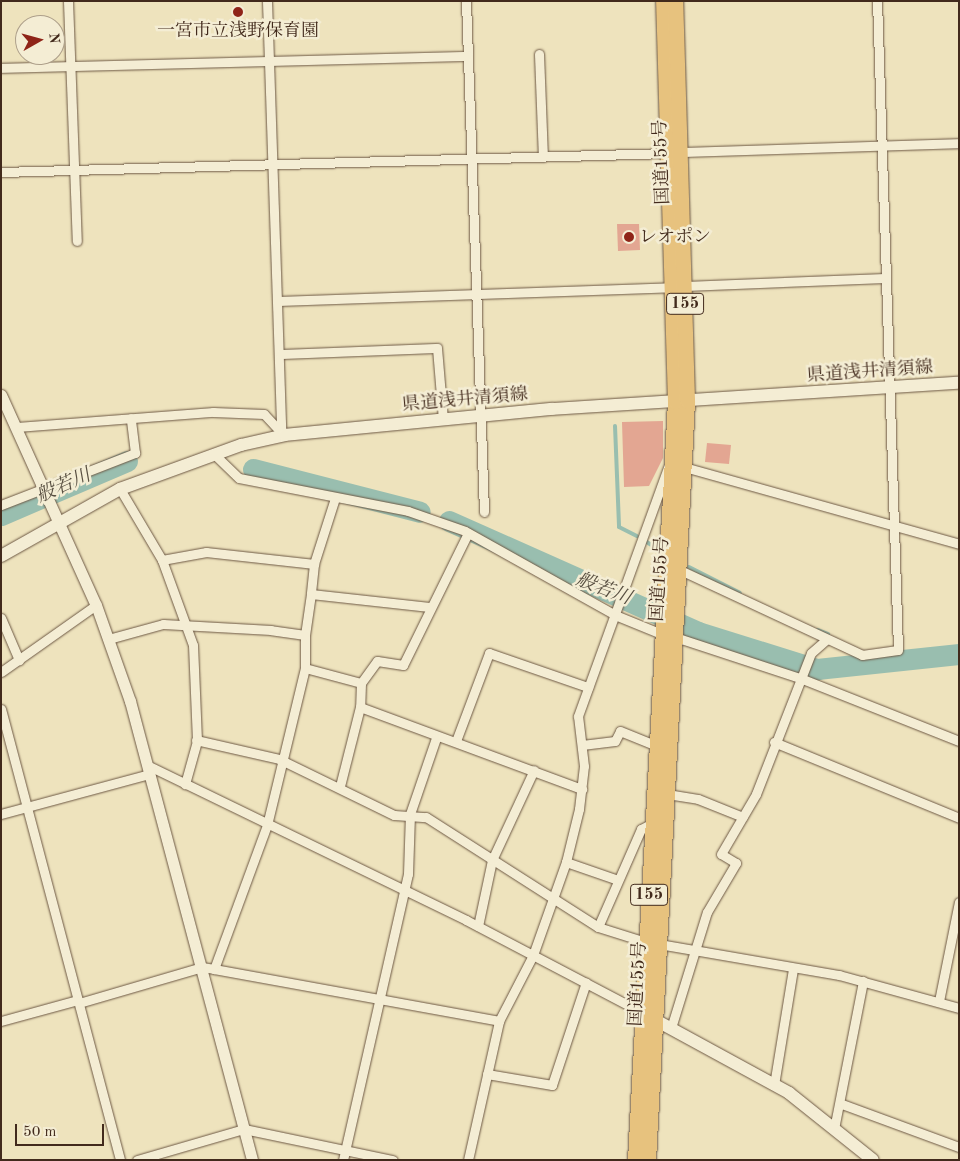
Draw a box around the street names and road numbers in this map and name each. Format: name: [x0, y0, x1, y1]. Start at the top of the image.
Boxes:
street label: 国道155号: [650, 119, 674, 205]
road number: 155: [665, 290, 705, 318]
street label: 県道浅井清須線: [806, 357, 934, 387]
street label: 県道浅井清須線: [401, 384, 529, 416]
street label: 国道155号: [646, 536, 674, 622]
road number: 155: [629, 882, 669, 908]
street label: 国道155号: [625, 941, 651, 1027]

